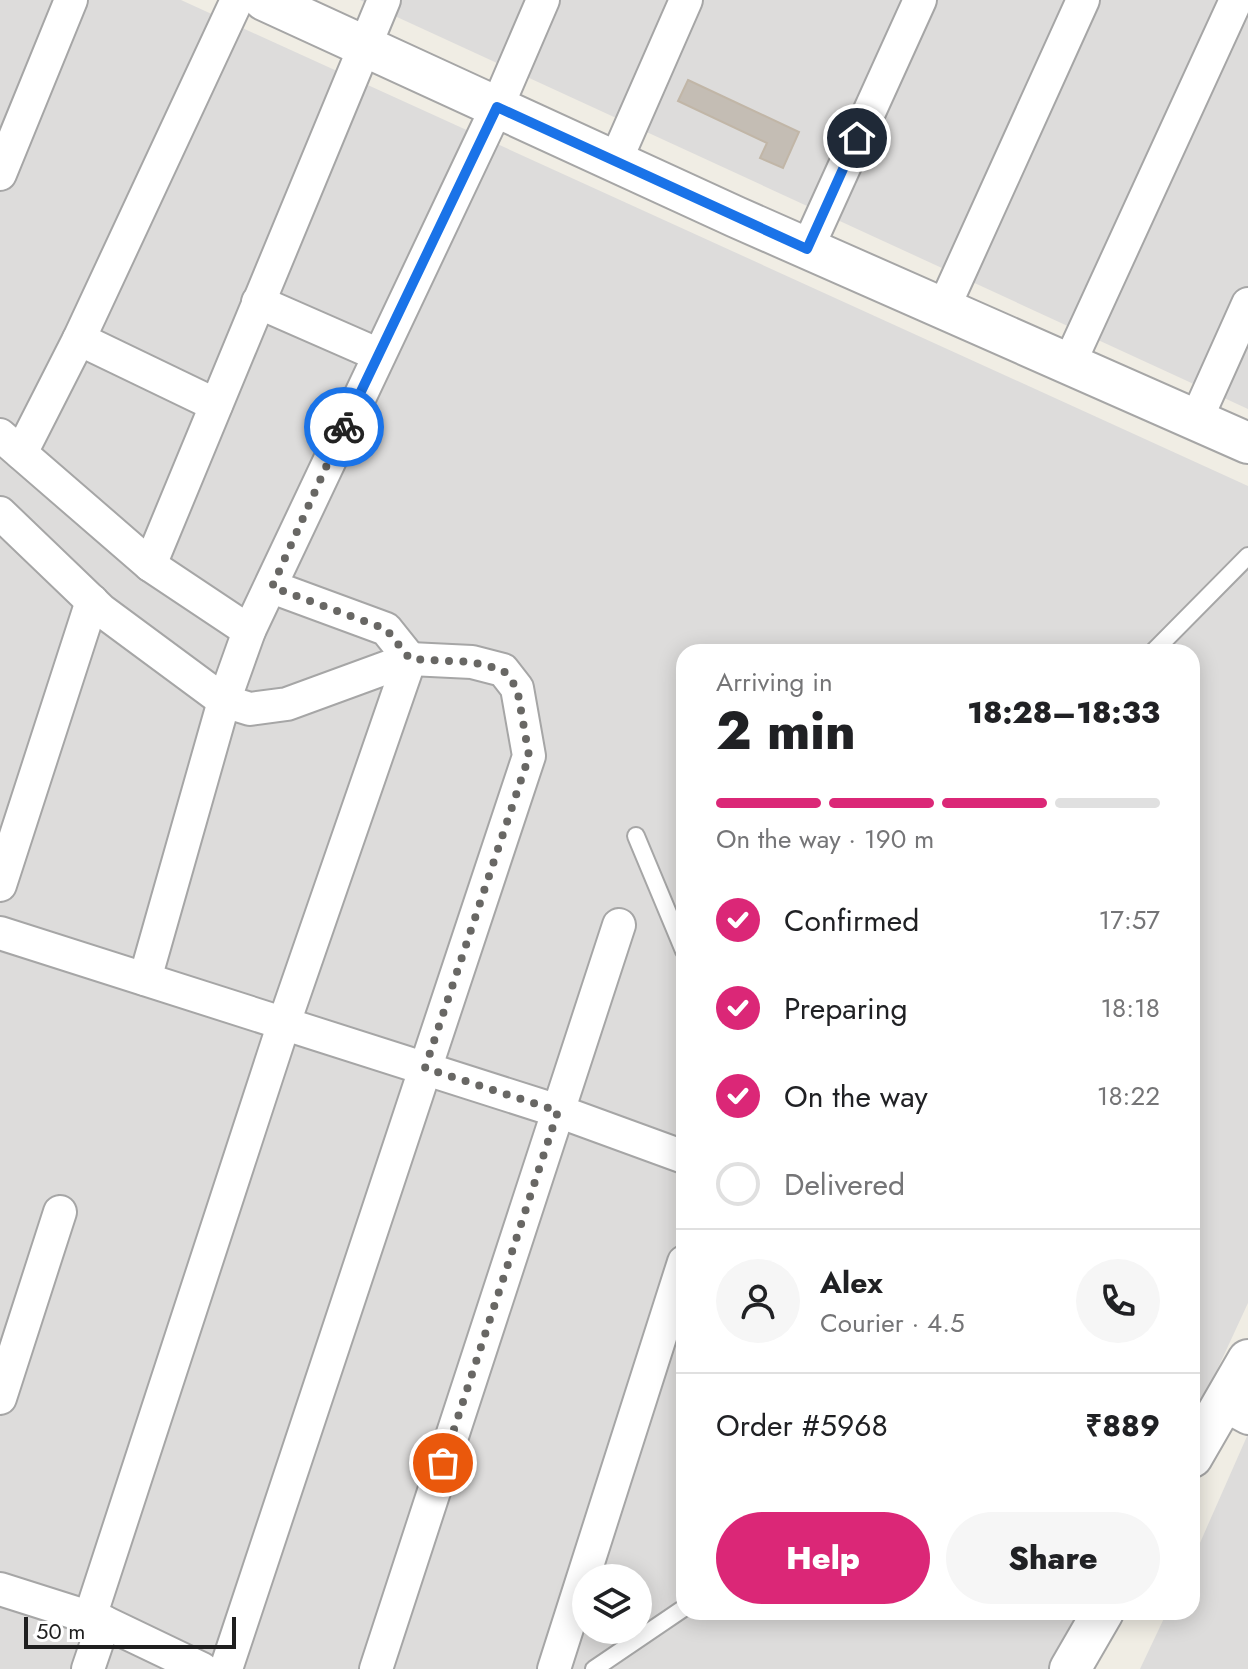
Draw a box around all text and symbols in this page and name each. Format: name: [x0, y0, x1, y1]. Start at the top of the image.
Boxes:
pin: [823, 104, 891, 172]
icon: home: [835, 116, 879, 160]
courier: [304, 387, 384, 467]
icon: bike: [322, 405, 366, 449]
text: Arriving in: [716, 663, 833, 701]
text: 18:28–18:33: [967, 691, 1160, 734]
text: 2 min: [716, 693, 856, 769]
text: On the way · 190 m: [716, 820, 934, 858]
icon: check: [716, 898, 760, 942]
text: Confirmed: [784, 899, 919, 942]
text: 17:57: [1099, 901, 1160, 939]
icon: check: [716, 986, 760, 1030]
text: Preparing: [784, 987, 908, 1030]
text: 18:18: [1100, 989, 1160, 1027]
icon: check: [716, 1074, 760, 1118]
text: On the way: [784, 1075, 928, 1118]
text: 18:22: [1097, 1077, 1160, 1115]
text: Delivered: [784, 1163, 905, 1206]
button: person: [716, 1259, 800, 1343]
button: phone: [1076, 1259, 1160, 1343]
text: Alex: [820, 1261, 883, 1304]
text: Courier · 4.5: [820, 1304, 965, 1342]
text: Order #5968: [716, 1404, 888, 1447]
text: ₹889: [1085, 1404, 1160, 1447]
pin: [409, 1429, 477, 1497]
icon: bag: [421, 1441, 465, 1485]
button: Help: [716, 1512, 930, 1604]
button: Share: [946, 1512, 1160, 1604]
map controls: [572, 1564, 652, 1644]
button: layers: [572, 1564, 652, 1644]
scale bar: [24, 1613, 236, 1649]
text: 50 m: [36, 1615, 85, 1647]

